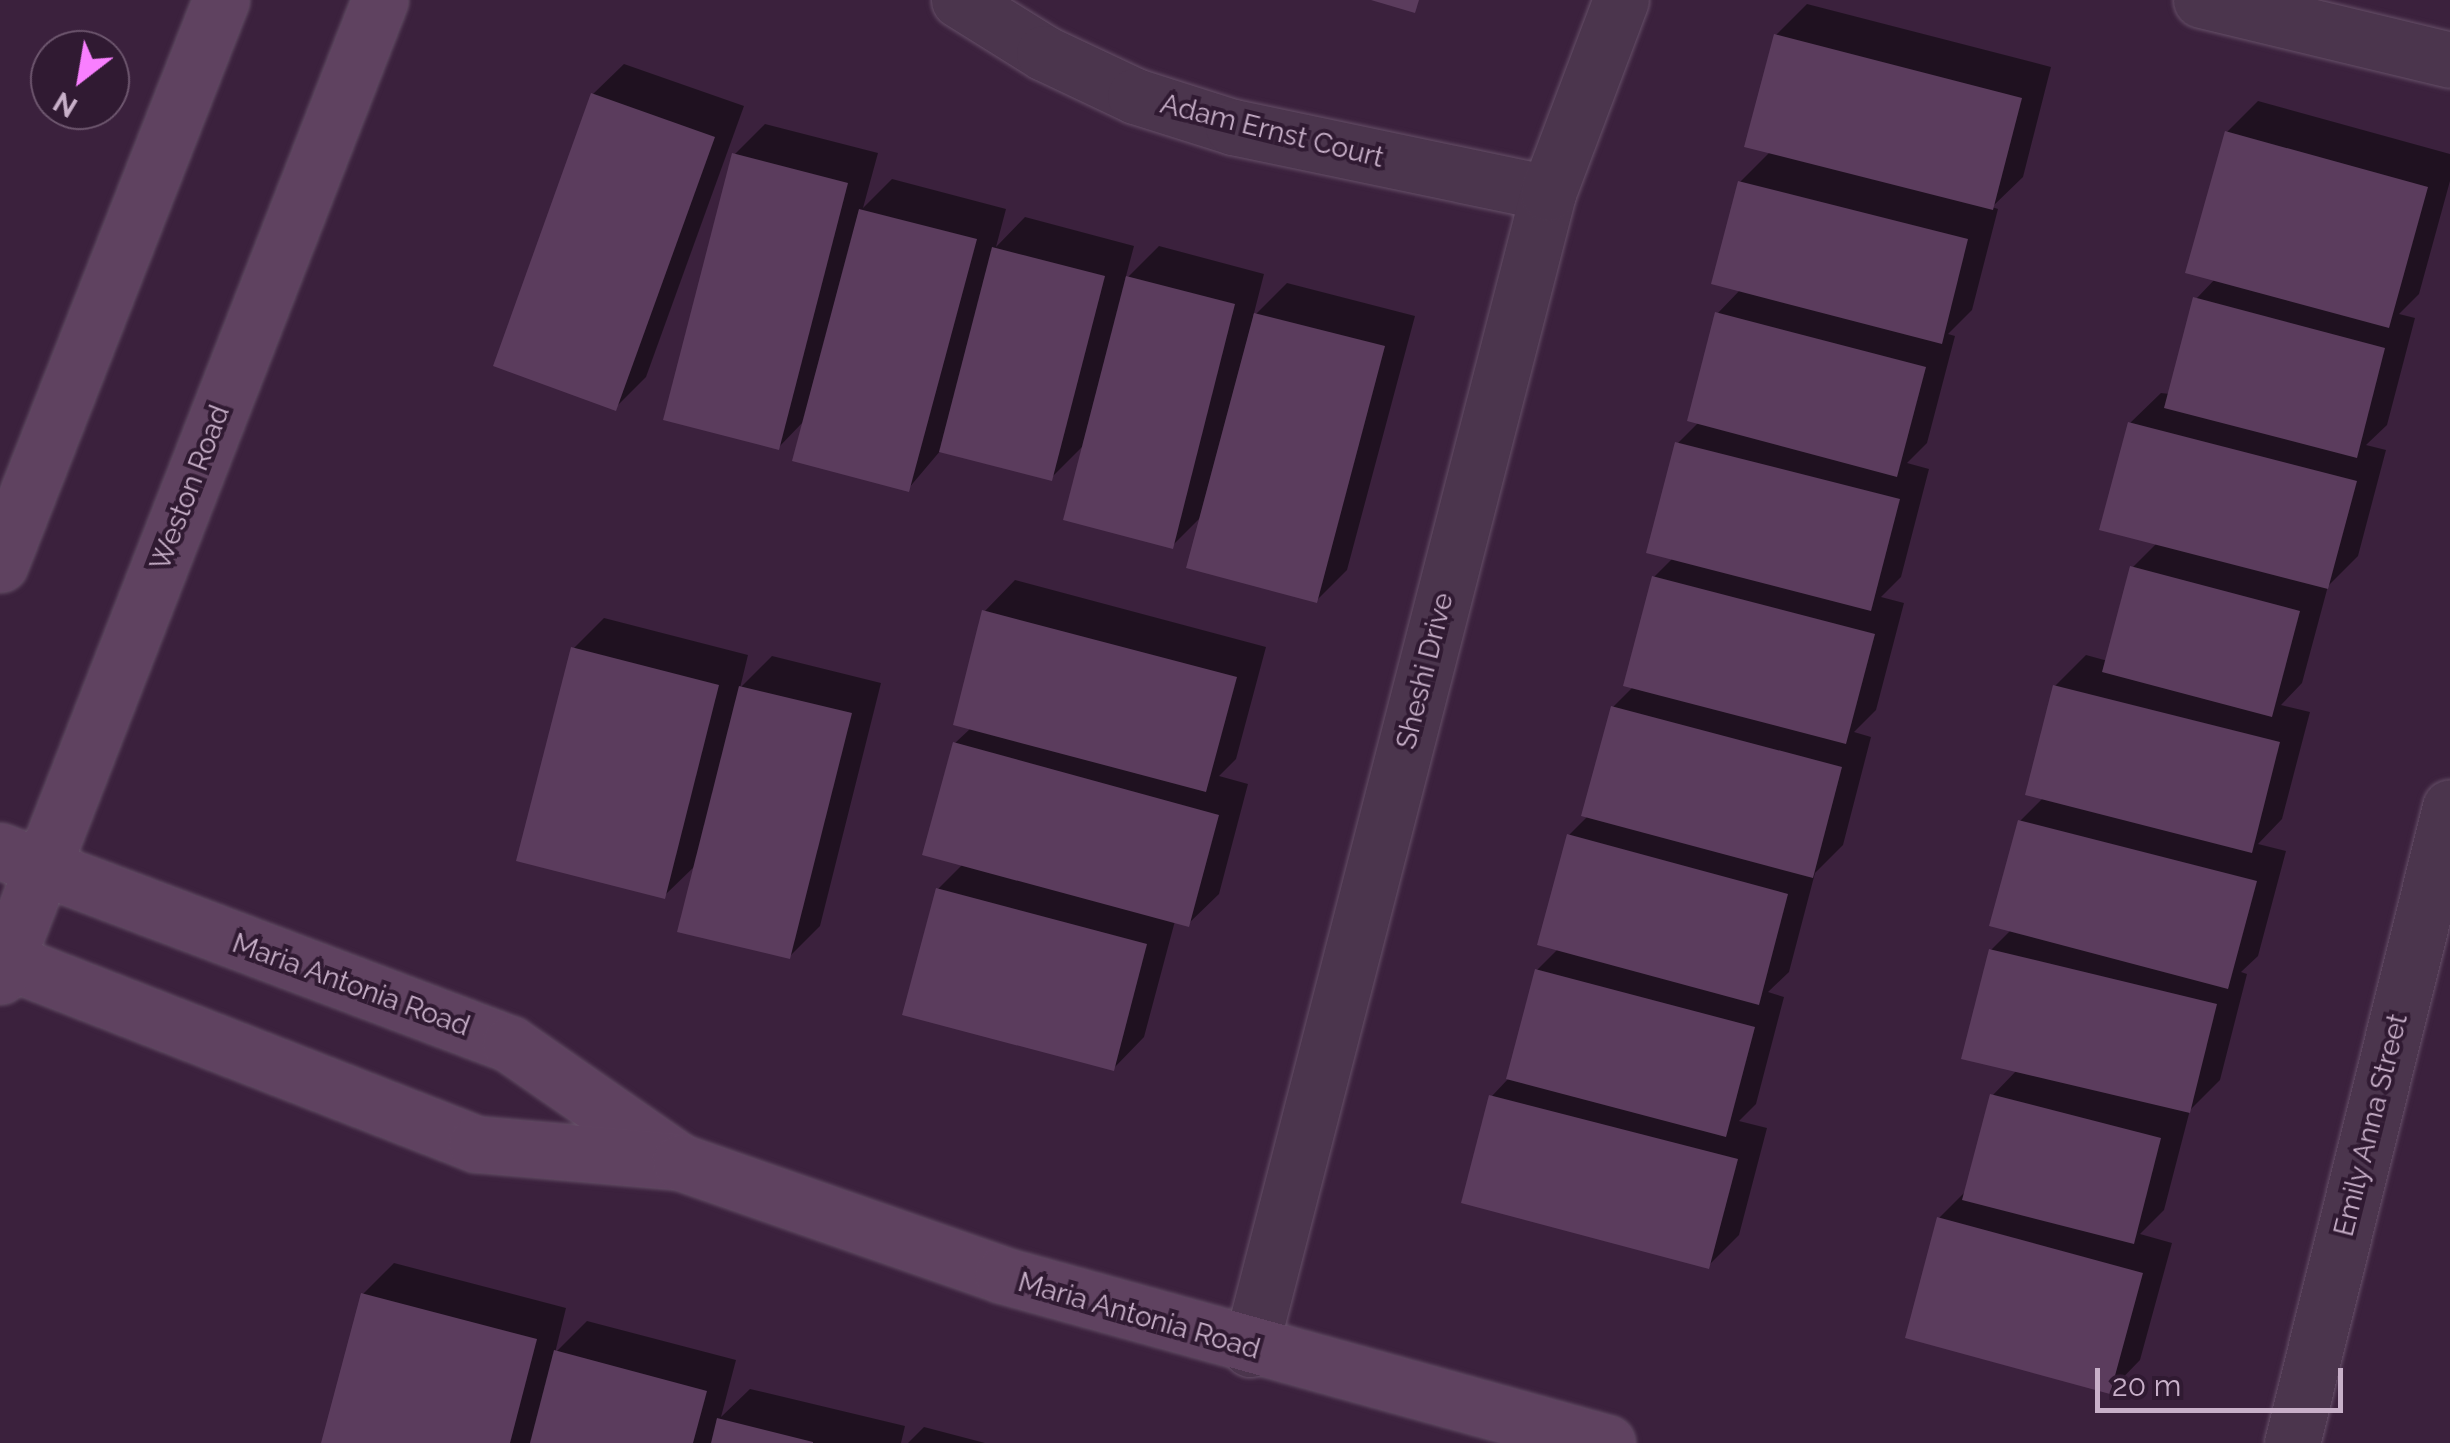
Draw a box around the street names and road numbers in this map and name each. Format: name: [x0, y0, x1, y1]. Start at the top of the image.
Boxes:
street label: Adam Ernst Court: [1157, 87, 1387, 175]
street label: Weston Road: [143, 401, 237, 575]
street label: Sheshi Drive: [1389, 589, 1461, 753]
street label: Maria Antonia Road: [227, 926, 475, 1044]
street label: Emily Anna Street: [2327, 1009, 2415, 1241]
street label: Maria Antonia Road: [1014, 1265, 1264, 1367]

